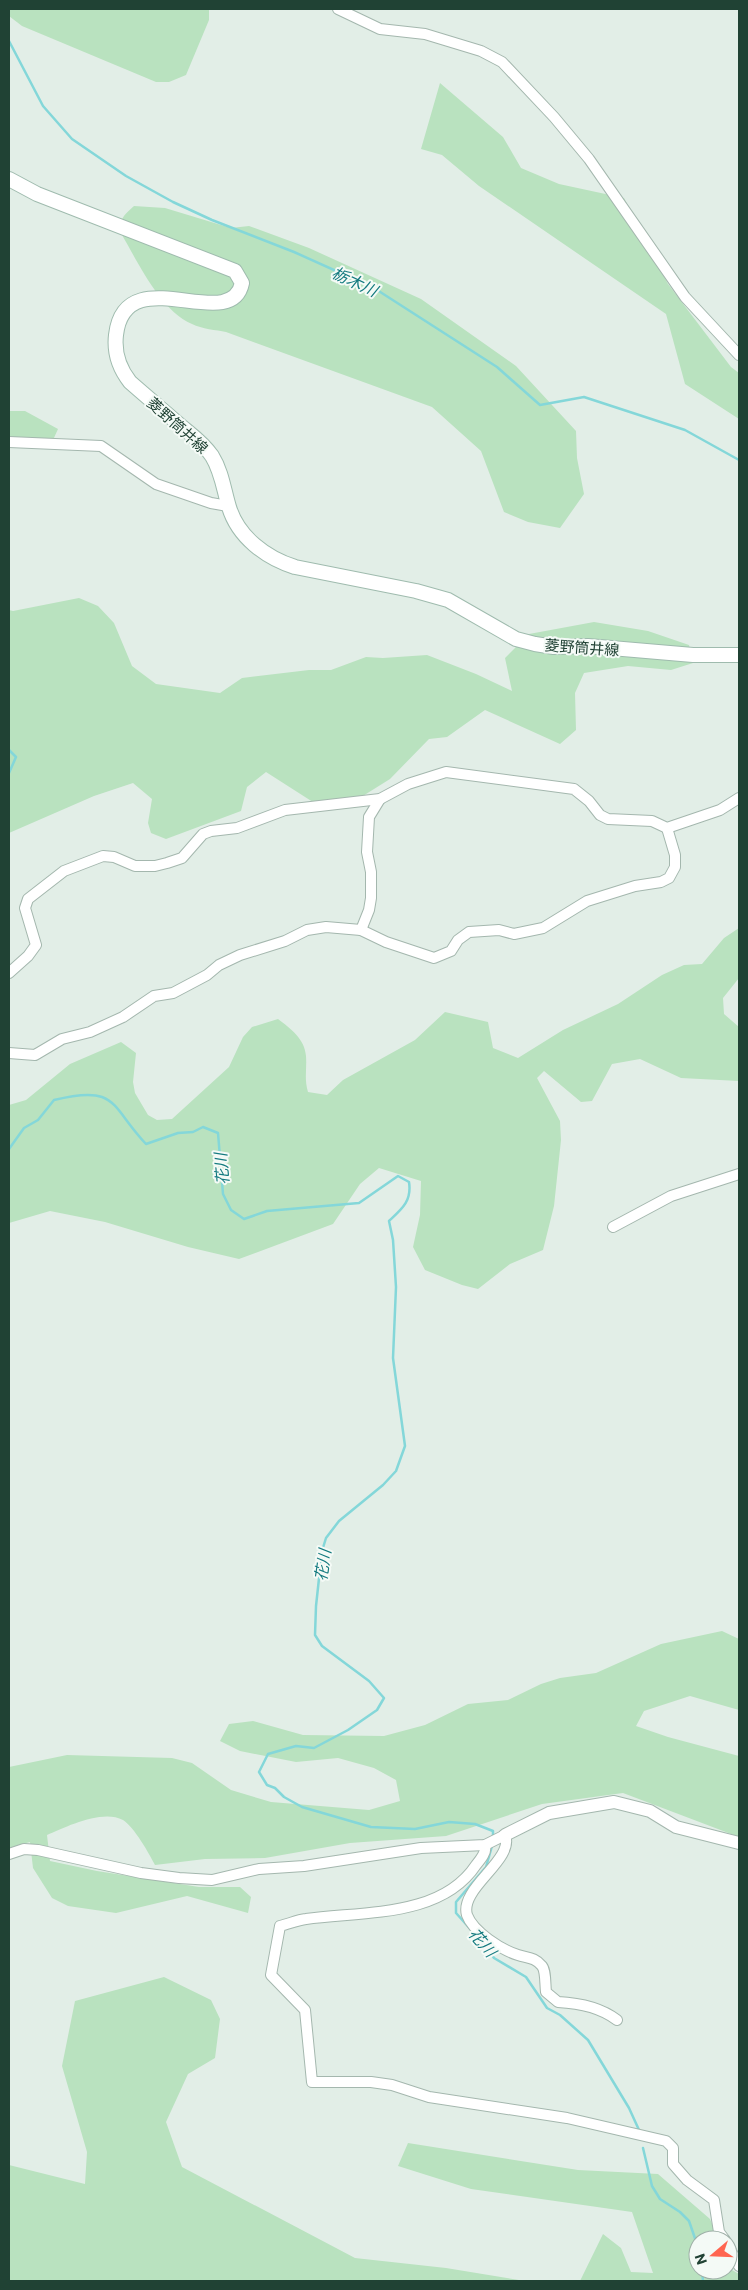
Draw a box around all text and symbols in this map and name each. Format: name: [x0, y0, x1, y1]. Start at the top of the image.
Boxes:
water label: 栃木川: [329, 262, 383, 301]
street label: 菱野筒井線: [144, 393, 212, 457]
street label: 菱野筒井線: [544, 635, 620, 659]
water label: 花川: [210, 1150, 232, 1186]
water label: 花川: [310, 1546, 334, 1582]
water label: 花川: [465, 1924, 502, 1962]
north arrow: [688, 2230, 738, 2280]
text: N: [690, 2252, 710, 2267]

